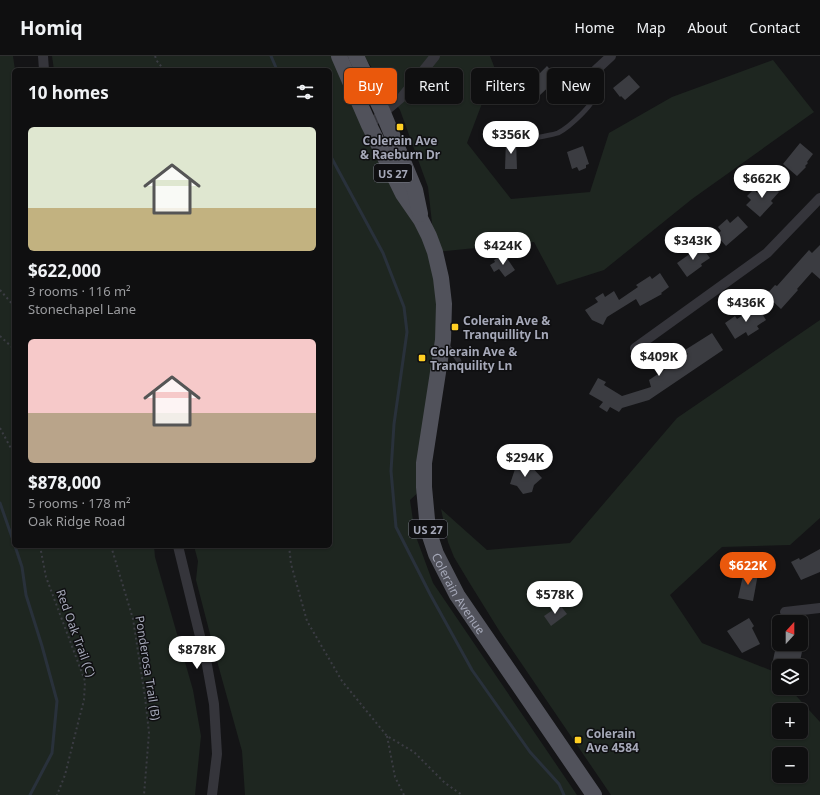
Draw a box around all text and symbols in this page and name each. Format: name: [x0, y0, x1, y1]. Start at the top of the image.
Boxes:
text: Homiq: [20, 15, 83, 41]
text: Home: [575, 18, 614, 37]
text: Map: [636, 18, 666, 37]
text: About: [688, 18, 727, 37]
text: Contact: [749, 18, 800, 37]
chip: Buy: [344, 68, 397, 104]
chip: Rent: [405, 68, 463, 104]
chip: Filters: [471, 68, 539, 104]
chip: New: [547, 68, 604, 104]
text: 10 homes: [28, 81, 109, 104]
icon: filters: [294, 81, 316, 103]
pin: $356K: [483, 121, 539, 155]
marker: Colerain Ave & Raeburn Dr: [395, 122, 405, 132]
text: $356K: [492, 125, 530, 143]
place label: Colerain Ave & Raeburn Dr: [360, 132, 441, 163]
icon: home: [136, 153, 208, 225]
road number: US 27: [374, 164, 412, 182]
pin: $662K: [734, 165, 790, 199]
text: $662K: [743, 169, 781, 187]
pin: $343K: [665, 227, 721, 261]
text: $343K: [674, 231, 712, 249]
pin: $424K: [475, 232, 531, 266]
text: $424K: [484, 236, 522, 254]
text: $622,000: [28, 259, 101, 282]
text: 3 rooms · 116 m²: [28, 282, 131, 300]
pin: $436K: [718, 289, 774, 323]
text: $436K: [727, 293, 765, 311]
text: Stonechapel Lane: [28, 300, 136, 318]
place label: Colerain Ave & Tranquillity Ln: [463, 312, 550, 343]
marker: Colerain Ave & Tranquillity Ln: [450, 322, 460, 332]
place label: Colerain Ave & Tranquility Ln: [430, 343, 517, 374]
pin: $409K: [631, 343, 687, 377]
text: $409K: [640, 347, 678, 365]
marker: Colerain Ave & Tranquility Ln: [417, 353, 427, 363]
icon: home: [136, 365, 208, 437]
pin: $294K: [497, 444, 553, 478]
text: $294K: [506, 448, 544, 466]
text: $878,000: [28, 471, 101, 494]
text: 5 rooms · 178 m²: [28, 494, 131, 512]
text: Oak Ridge Road: [28, 512, 125, 530]
road number: US 27: [409, 520, 447, 538]
street label: Colerain Avenue: [428, 550, 490, 637]
pin: $622K: [720, 552, 776, 586]
text: $622K: [729, 556, 767, 574]
pin: $578K: [527, 581, 583, 615]
text: $578K: [536, 585, 574, 603]
street label: Red Oak Trail (C): [52, 587, 100, 679]
street label: Ponderosa Trail (B): [131, 615, 165, 722]
north arrow: [772, 615, 808, 651]
map controls: [772, 615, 808, 783]
pin: $878K: [169, 636, 225, 670]
text: $878K: [178, 640, 216, 658]
button: layers: [772, 659, 808, 695]
button: +: [772, 703, 808, 739]
place label: Colerain Ave 4584: [586, 725, 639, 756]
marker: Colerain Ave 4584: [573, 735, 583, 745]
button: −: [772, 747, 808, 783]

